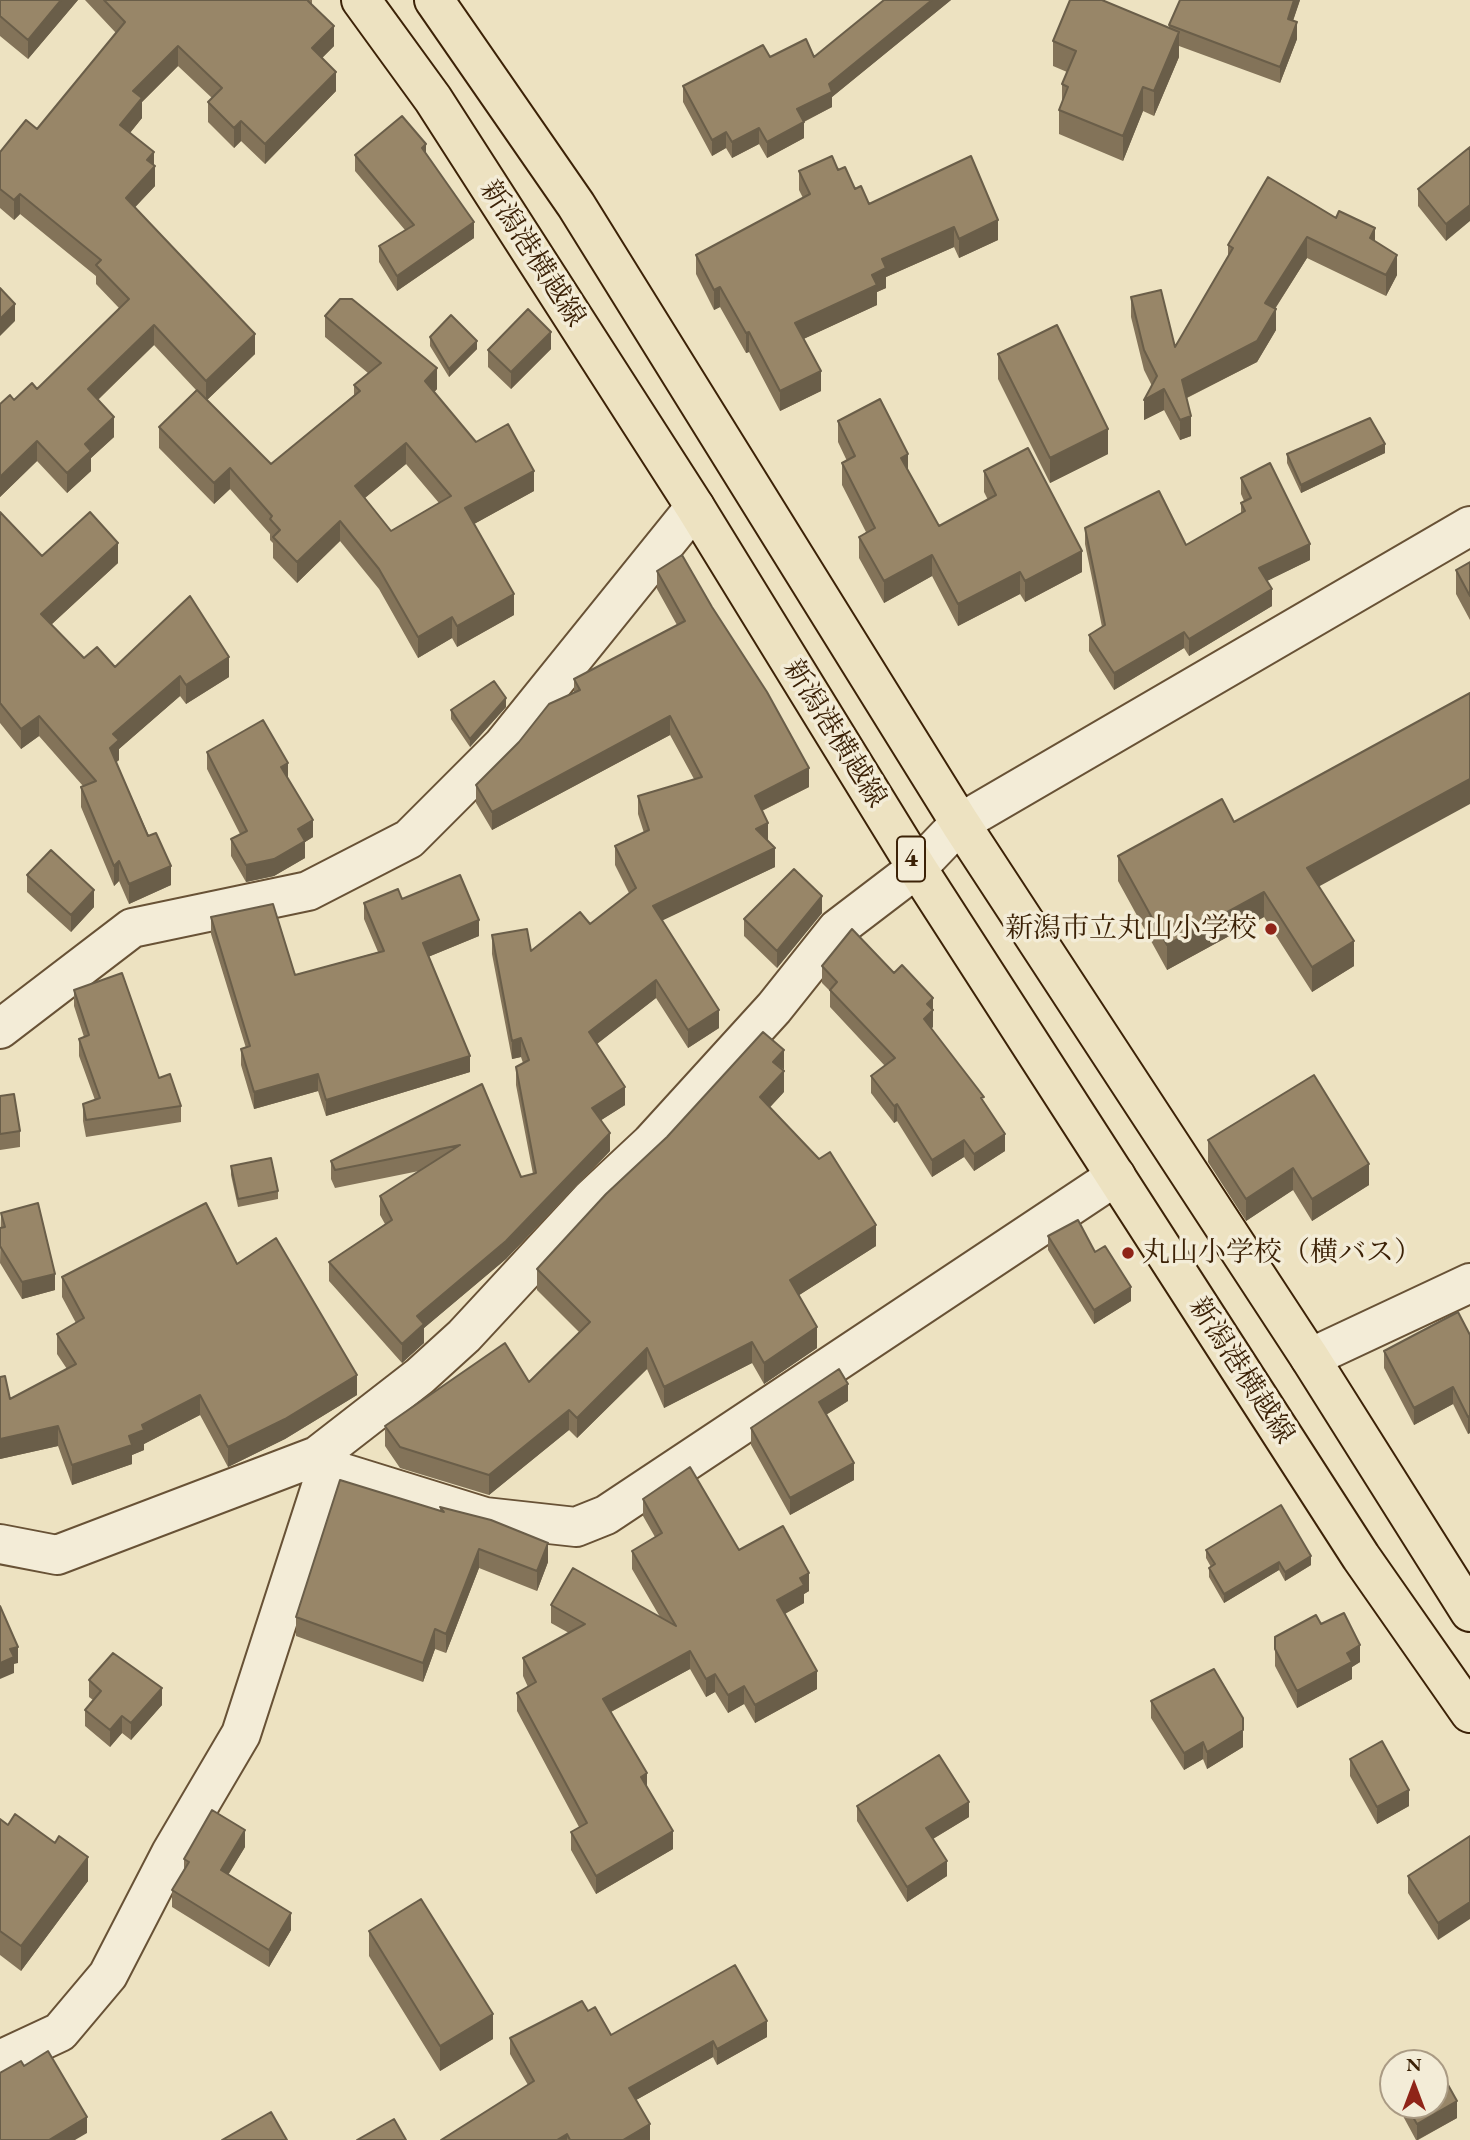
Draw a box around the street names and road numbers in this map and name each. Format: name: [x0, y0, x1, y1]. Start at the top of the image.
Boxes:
street label: 新潟港横越線: [472, 174, 592, 334]
street label: 新潟港横越線: [775, 654, 893, 814]
road number: 4: [897, 836, 925, 881]
street label: 新潟港横越線: [1181, 1291, 1301, 1451]

